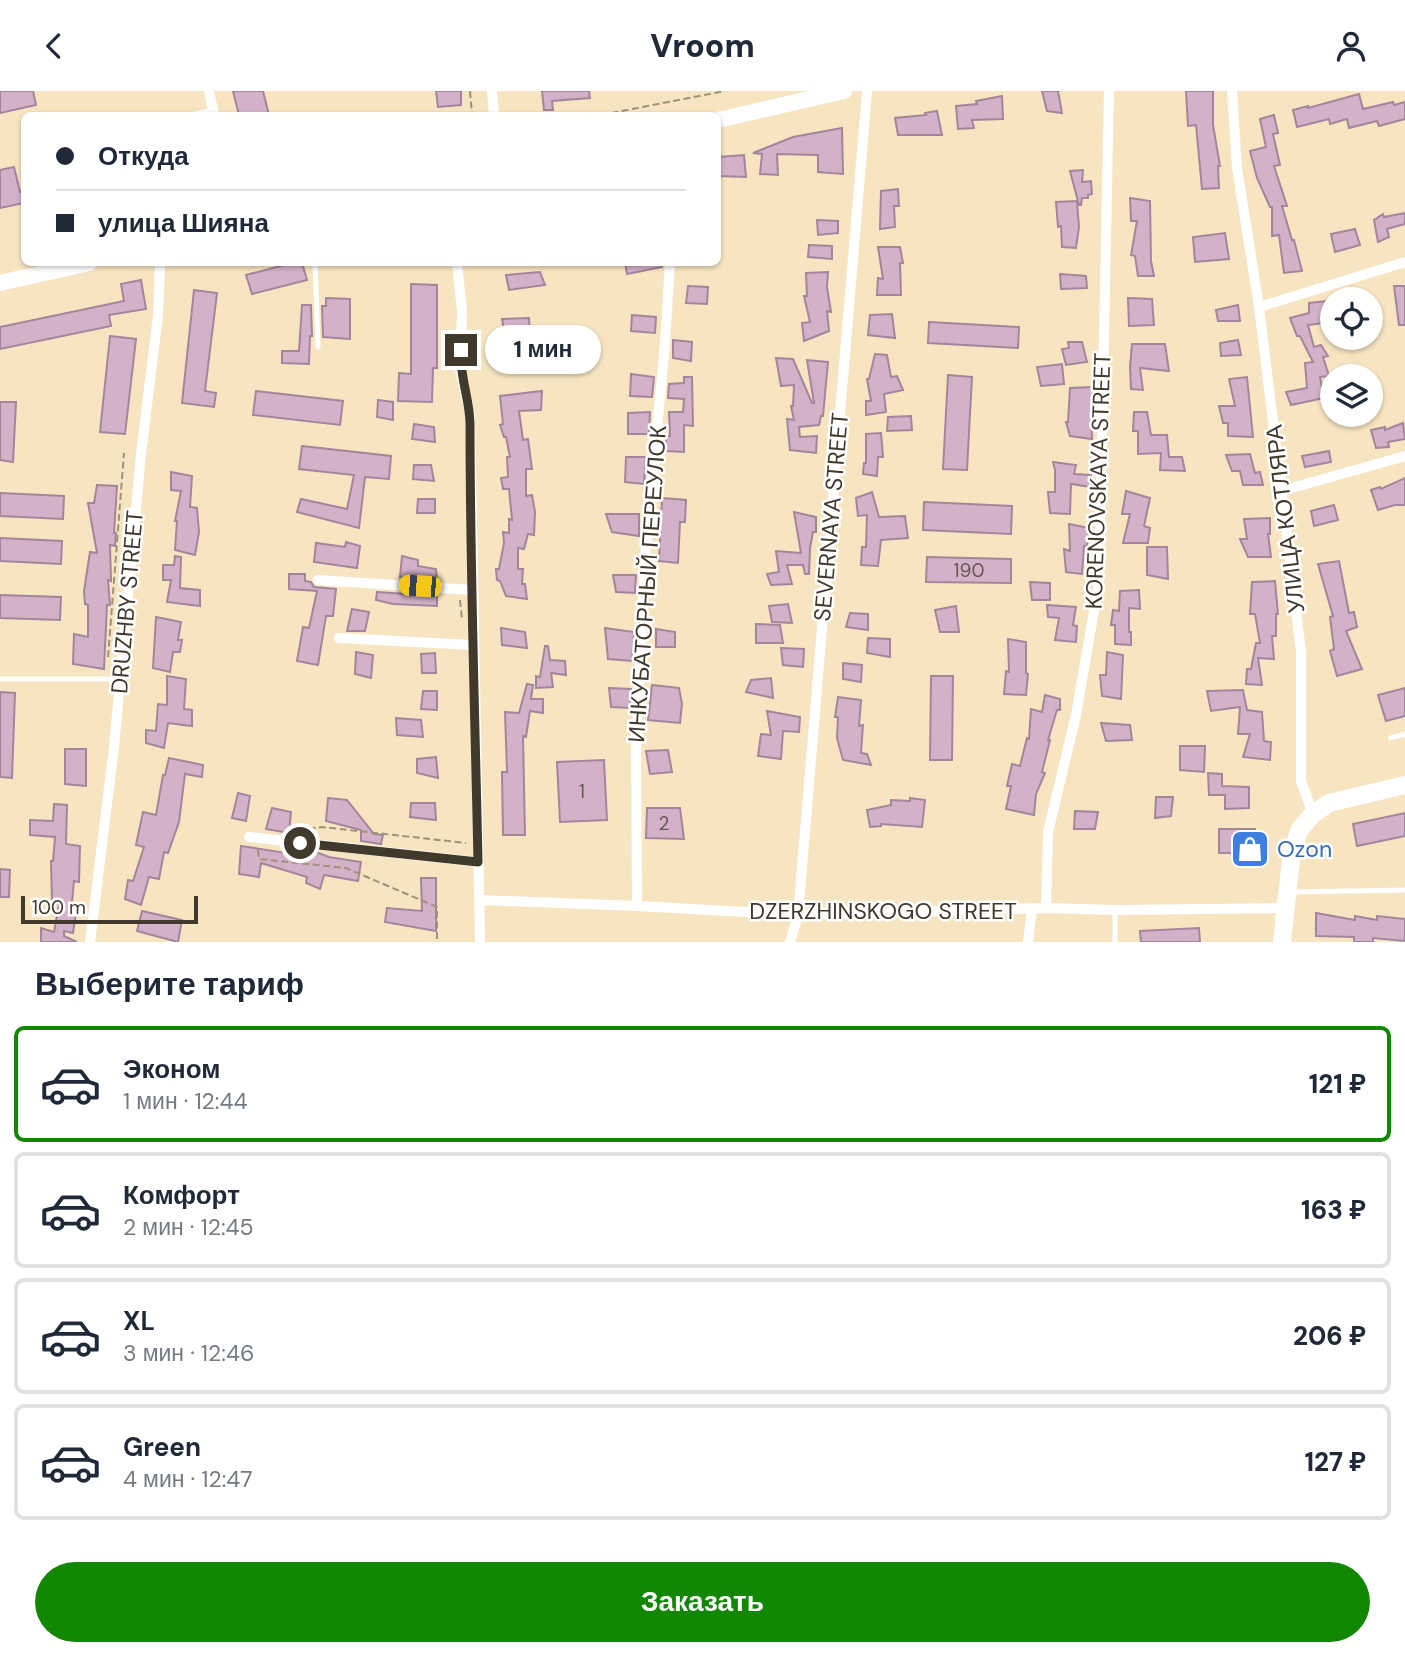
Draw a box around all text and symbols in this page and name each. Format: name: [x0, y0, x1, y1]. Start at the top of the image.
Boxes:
text: Vroom: [650, 25, 755, 67]
icon: back: [35, 27, 73, 65]
icon: person: [1332, 27, 1370, 65]
text: Откуда: [98, 139, 189, 173]
text: улица Шияна: [98, 206, 269, 240]
map controls: [1320, 287, 1383, 427]
button: locate: [1320, 287, 1383, 350]
callout: 1 мин: [486, 325, 601, 375]
route end: [445, 334, 477, 366]
text: 1 мин: [514, 334, 572, 364]
street label: KORENOVSKAYA STREET: [1079, 352, 1117, 610]
button: layers: [1320, 364, 1383, 427]
street label: SEVERNAYA STREET: [807, 411, 855, 623]
street label: УЛИЦА КОТЛЯРА: [1258, 423, 1311, 615]
street label: ИНКУБАТОРНЫЙ ПЕРЕУЛОК: [621, 424, 673, 744]
street label: DRUZHBY STREET: [104, 509, 150, 695]
house number: 190: [954, 558, 984, 583]
car: [399, 574, 442, 598]
house number: 1: [579, 779, 585, 804]
house number: 2: [659, 811, 670, 836]
route start: [284, 827, 316, 859]
shop icon: Ozon: [1229, 828, 1271, 870]
place label: Ozon: [1277, 834, 1332, 864]
scale bar: [21, 893, 198, 925]
text: 100 m: [32, 895, 86, 920]
street label: DZERZHINSKOGO STREET: [749, 896, 1017, 926]
text: Выберите тариф: [35, 963, 304, 1005]
text: Эконом: [123, 1052, 221, 1086]
icon: car: [39, 1053, 102, 1116]
text: 121 ₽: [1309, 1067, 1366, 1101]
text: 1 мин · 12:44: [123, 1086, 247, 1116]
text: Комфорт: [123, 1178, 240, 1212]
icon: car: [39, 1179, 102, 1242]
text: 163 ₽: [1301, 1193, 1366, 1227]
text: 2 мин · 12:45: [123, 1212, 254, 1242]
text: XL: [123, 1304, 155, 1338]
icon: car: [39, 1305, 102, 1368]
text: 206 ₽: [1293, 1319, 1366, 1353]
text: 3 мин · 12:46: [123, 1338, 254, 1368]
text: Green: [123, 1430, 201, 1464]
icon: car: [39, 1431, 102, 1494]
text: 127 ₽: [1304, 1445, 1366, 1479]
text: 4 мин · 12:47: [123, 1464, 253, 1494]
button: Заказать: [35, 1562, 1370, 1642]

